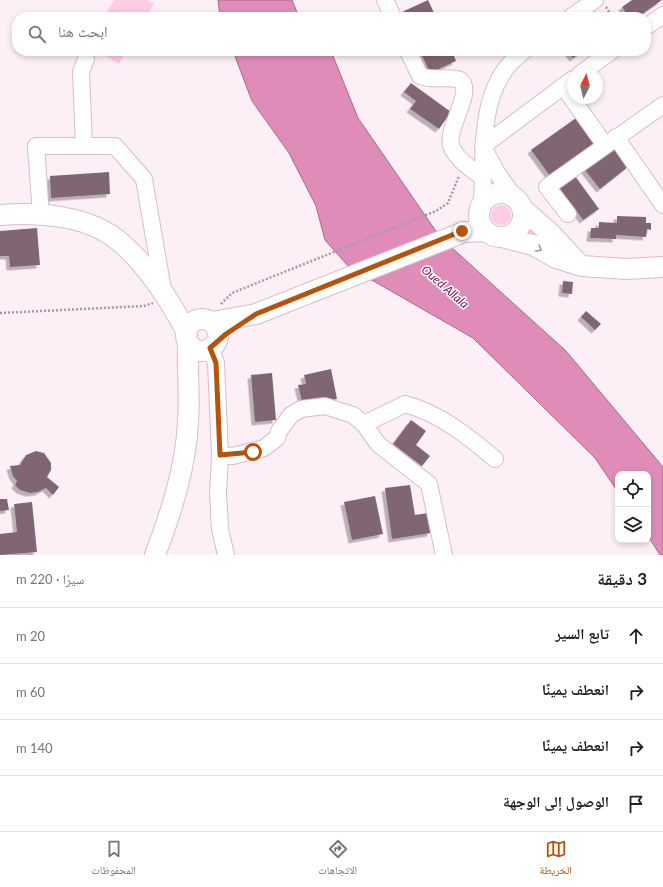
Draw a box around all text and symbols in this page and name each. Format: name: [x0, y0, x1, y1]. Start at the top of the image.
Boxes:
search box: [12, 12, 651, 56]
text: ابحث هنا: [58, 22, 108, 40]
icon: search: [26, 23, 48, 45]
north arrow: [567, 68, 603, 104]
route end: [453, 222, 471, 240]
one-way arrow: [535, 244, 542, 251]
water label: Oued Allala: [419, 262, 472, 311]
route start: [244, 443, 262, 461]
map controls: [615, 471, 651, 543]
button: locate: [615, 471, 651, 507]
button: layers: [615, 507, 651, 543]
text: 3 دقيقة: [597, 568, 647, 589]
text: سيرًا · 220 m: [16, 571, 84, 587]
text: تابع السير: [555, 624, 609, 642]
icon: ahead: [625, 625, 647, 647]
text: 20 m: [16, 628, 45, 644]
text: انعطف يمينًا: [542, 680, 609, 698]
icon: right: [625, 681, 647, 703]
text: 60 m: [16, 684, 45, 700]
text: انعطف يمينًا: [542, 736, 609, 754]
icon: right: [625, 737, 647, 759]
text: 140 m: [16, 740, 53, 756]
text: الوصول إلى الوجهة: [503, 792, 609, 810]
icon: arrive: [625, 793, 647, 815]
tab: المحفوظات: [91, 838, 136, 881]
tab: الاتجاهات: [318, 838, 357, 881]
tab: الخريطة: [539, 838, 572, 881]

